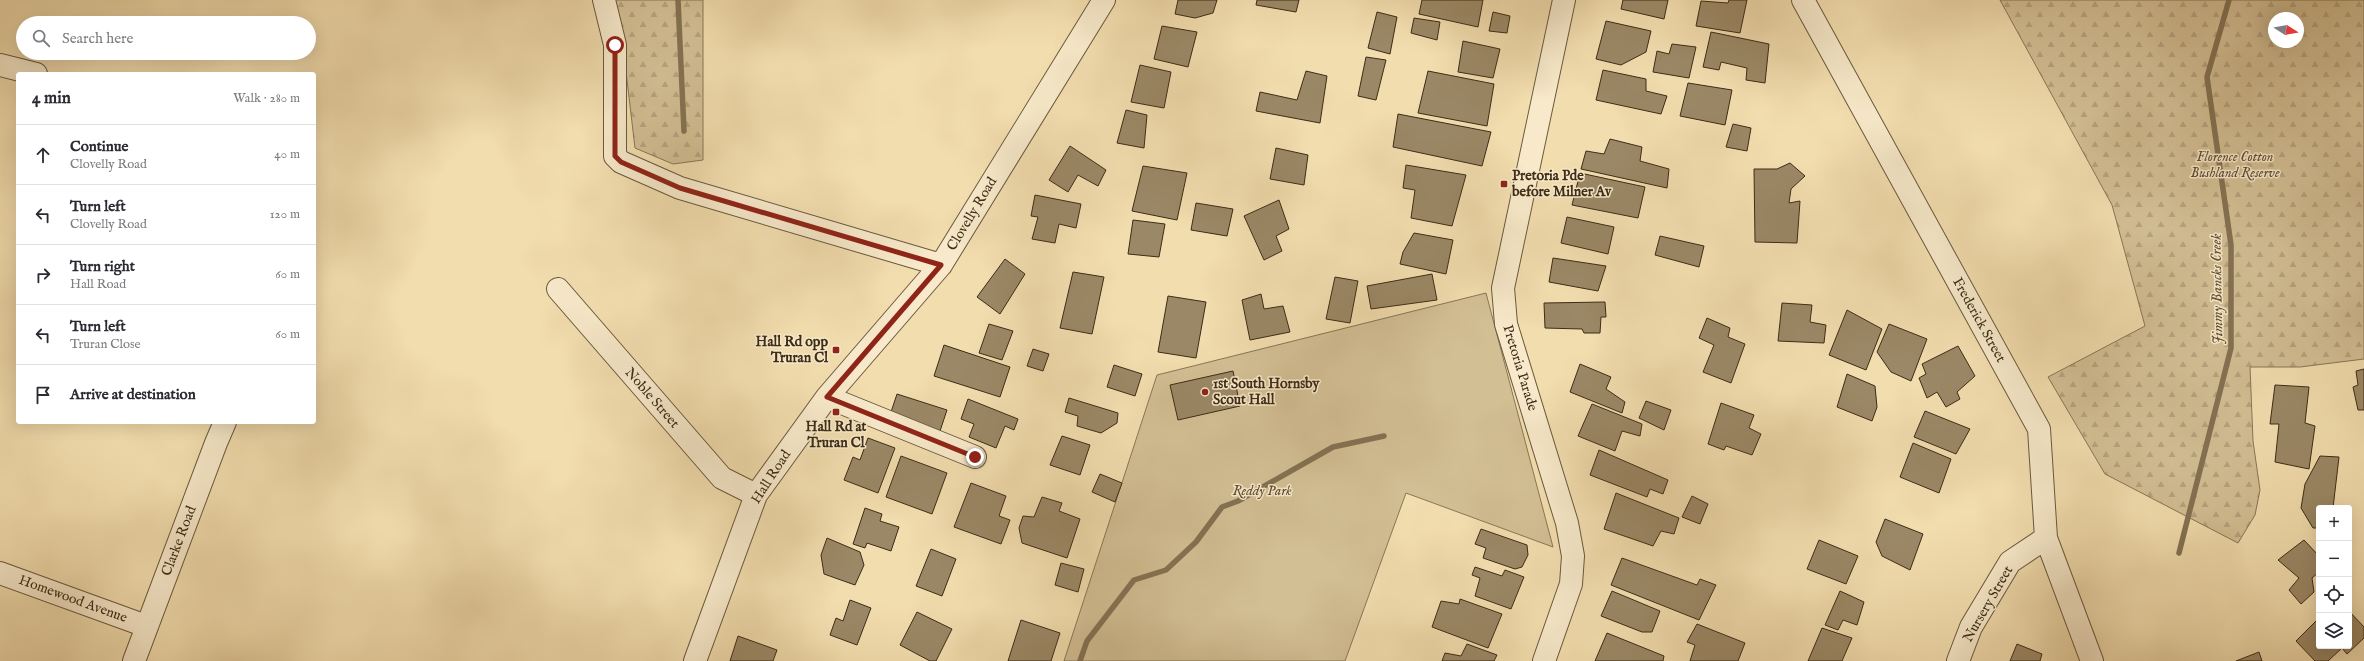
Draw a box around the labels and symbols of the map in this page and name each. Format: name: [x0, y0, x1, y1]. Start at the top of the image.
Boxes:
north arrow: [2268, 12, 2304, 48]
route start: [606, 36, 624, 54]
park label: Florence Cotton Bushland Reserve: [2190, 148, 2280, 182]
place label: Pretoria Pde before Milner Av: [1511, 167, 1612, 201]
street label: Clovelly Road: [943, 173, 1001, 254]
marker: Pretoria Pde before Milner Av: [1499, 179, 1509, 189]
water label: Jimmy Bancks Creek: [2207, 233, 2227, 345]
street label: Frederick Street: [1948, 274, 2010, 366]
street label: Pretoria Parade: [1498, 323, 1542, 414]
place label: Hall Rd opp Truran Cl: [755, 333, 829, 367]
marker: Hall Rd opp Truran Cl: [831, 345, 841, 355]
street label: Noble Street: [621, 364, 683, 432]
place label: 1st South Hornsby Scout Hall: [1213, 375, 1320, 409]
marker: 1st South Hornsby Scout Hall: [1200, 387, 1210, 397]
marker: Hall Rd at Truran Cl: [831, 407, 841, 417]
place label: Hall Rd at Truran Cl: [806, 418, 867, 452]
street label: Hall Road: [747, 446, 795, 507]
route end: [966, 448, 984, 466]
park label: Reddy Park: [1232, 482, 1292, 500]
street label: Clarke Road: [157, 503, 201, 579]
street label: Nursery Street: [1959, 562, 2017, 645]
street label: Homewood Avenue: [16, 571, 130, 627]

